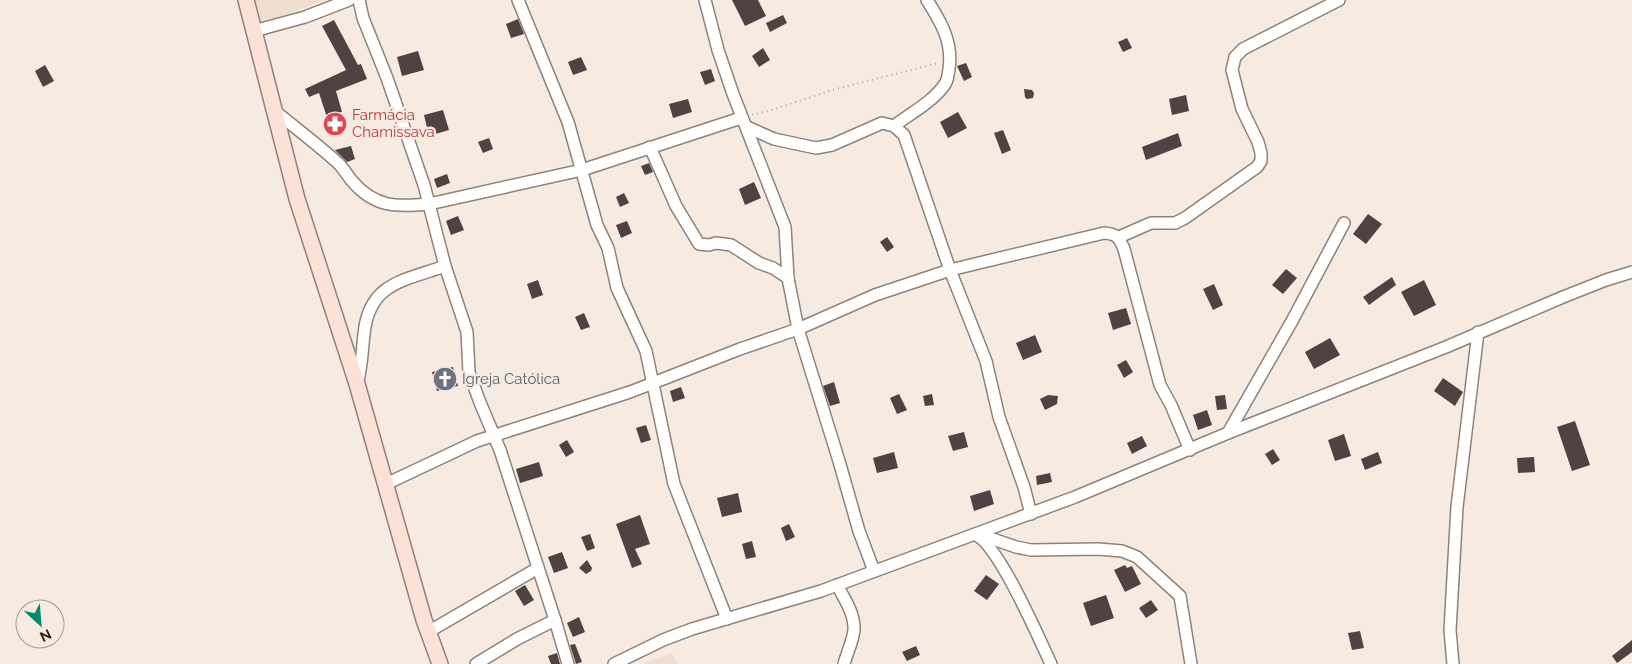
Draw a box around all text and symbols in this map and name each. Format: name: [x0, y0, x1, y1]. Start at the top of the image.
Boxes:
place label: Farmácia Chamissava: [352, 106, 435, 141]
pharmacy icon: Farmácia Chamissava: [322, 111, 348, 137]
church icon: Igreja Católica: [432, 366, 458, 392]
place label: Igreja Católica: [462, 370, 560, 388]
north arrow: [15, 599, 65, 649]
text: N: [37, 626, 54, 645]

